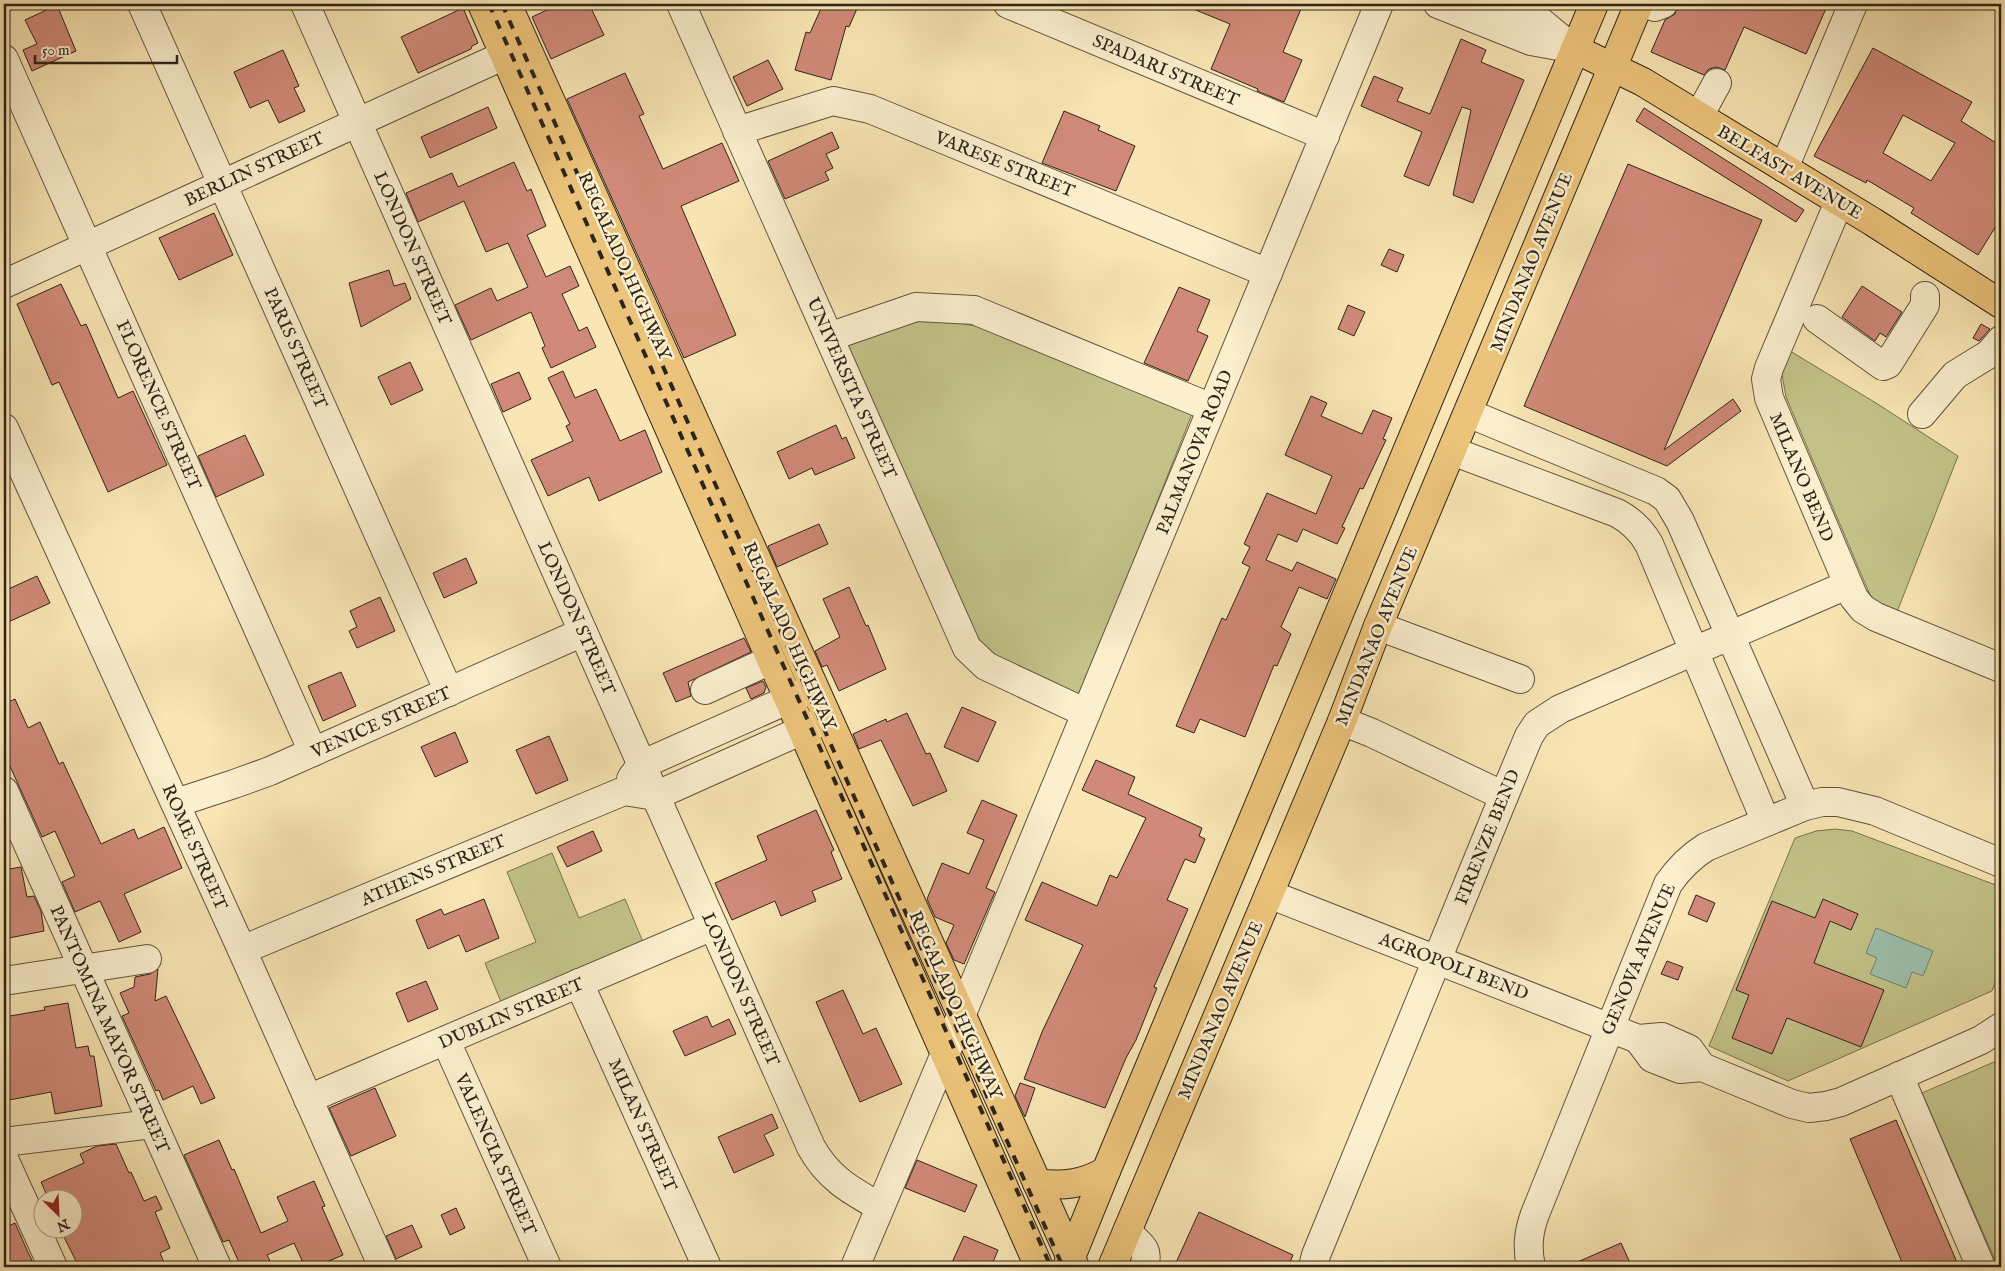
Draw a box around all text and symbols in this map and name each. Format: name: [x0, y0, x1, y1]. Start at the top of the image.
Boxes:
street label: SPADARI STREET: [1089, 30, 1242, 113]
scale bar: [35, 32, 178, 64]
text: 50 m: [42, 41, 70, 60]
street label: BELFAST AVENUE: [1712, 121, 1866, 226]
street label: VARESE STREET: [930, 126, 1078, 204]
street label: BERLIN STREET: [181, 128, 328, 213]
street label: LONDON STREET: [367, 168, 456, 329]
street label: REGALADO HIGHWAY: [572, 169, 676, 365]
street label: MINDANAO AVENUE: [1486, 170, 1579, 356]
street label: PARIS STREET: [258, 284, 332, 413]
street label: UNIVERSITA STREET: [800, 294, 901, 483]
street label: FLORENCE STREET: [110, 317, 205, 494]
street label: PALMANOVA ROAD: [1152, 367, 1239, 538]
street label: MILANO BEND: [1763, 409, 1838, 546]
street label: LONDON STREET: [531, 538, 620, 699]
street label: REGALADO HIGHWAY: [737, 539, 841, 735]
street label: MINDANAO AVENUE: [1331, 544, 1424, 730]
street label: VENICE STREET: [307, 682, 455, 765]
street label: FIRENZE BEND: [1451, 766, 1526, 909]
street label: ROME STREET: [156, 781, 232, 914]
street label: ATHENS STREET: [357, 830, 510, 913]
street label: GENOVA AVENUE: [1597, 880, 1682, 1039]
street label: PANTOMINA MAYOR STREET: [43, 902, 174, 1157]
street label: REGALADO HIGHWAY: [903, 908, 1007, 1104]
street label: LONDON STREET: [695, 909, 784, 1070]
street label: MINDANAO AVENUE: [1173, 918, 1269, 1103]
street label: AGROPOLI BEND: [1375, 928, 1531, 1006]
street label: DUBLIN STREET: [436, 973, 588, 1055]
street label: MILAN STREET: [602, 1056, 681, 1196]
street label: VALENCIA STREET: [448, 1069, 541, 1239]
north arrow: [32, 1188, 82, 1238]
text: N: [54, 1214, 73, 1236]

